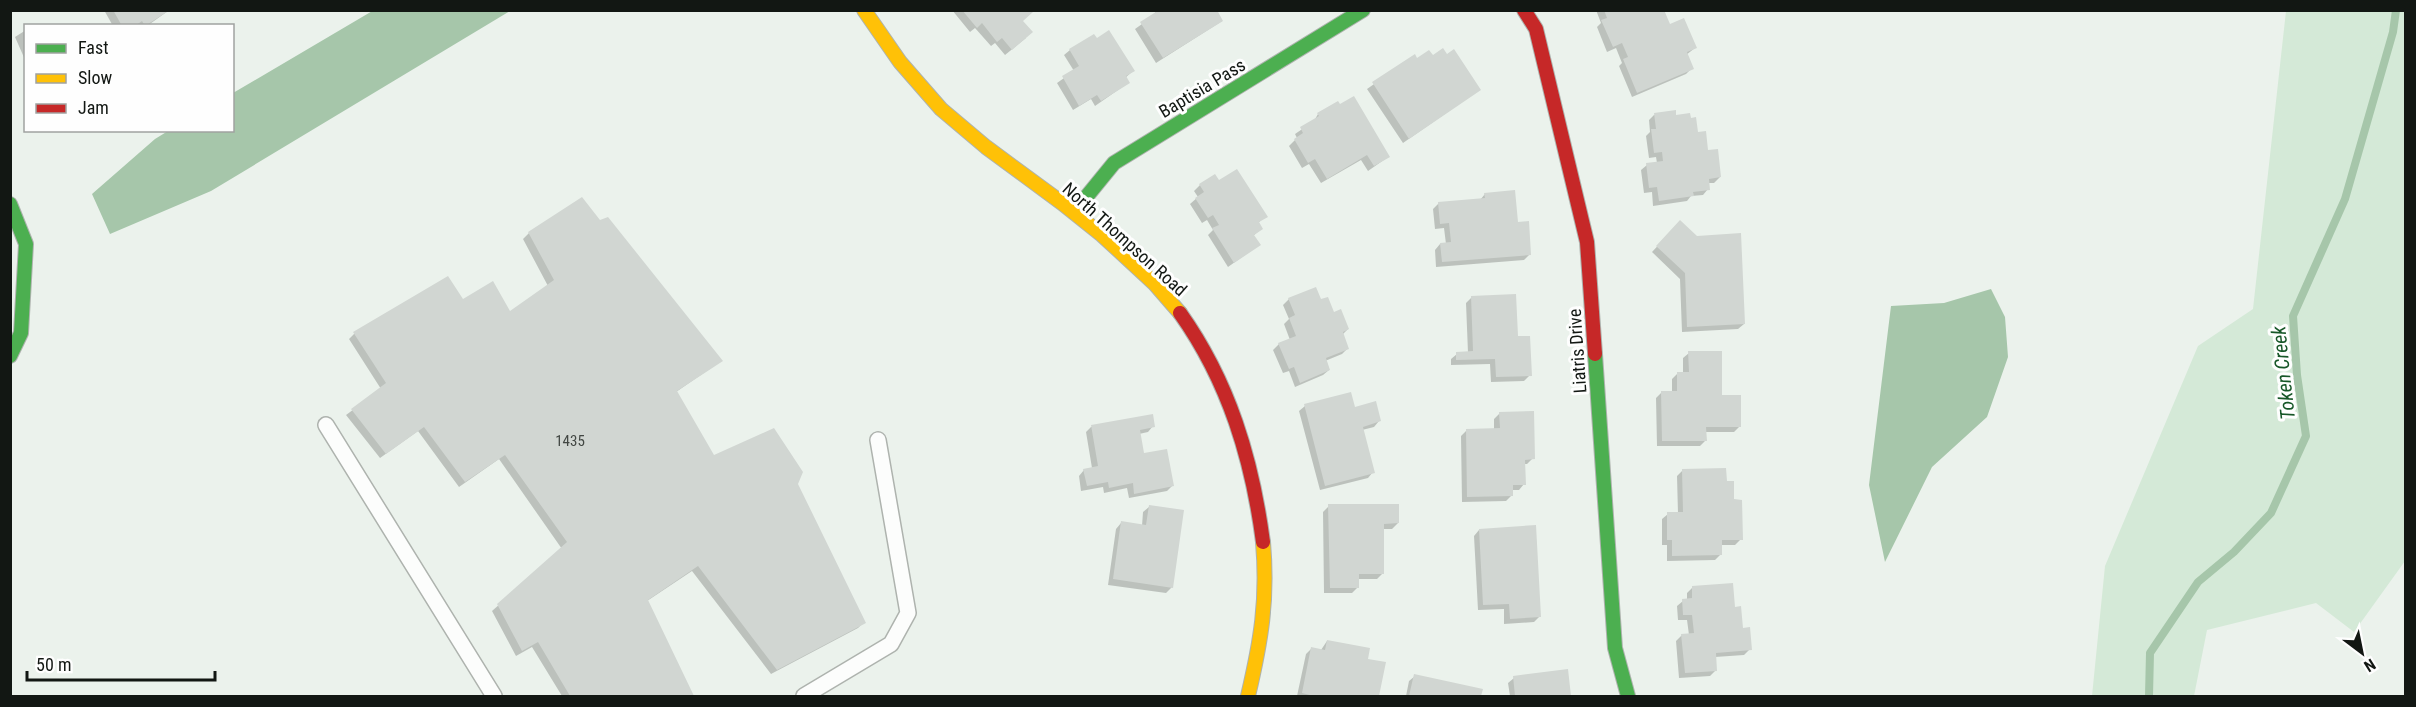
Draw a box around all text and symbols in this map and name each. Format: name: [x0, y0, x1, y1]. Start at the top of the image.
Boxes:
legend: [24, 24, 234, 132]
text: Fast: [78, 37, 109, 58]
street label: Baptisia Pass: [1155, 54, 1249, 122]
text: Slow: [78, 67, 113, 88]
text: Jam: [78, 97, 109, 118]
street label: North Thompson Road: [1059, 178, 1191, 300]
street label: Liatris Drive: [1564, 308, 1590, 394]
water label: Token Creek: [2266, 324, 2300, 421]
house number: 1435: [555, 432, 585, 450]
north arrow: [2332, 623, 2392, 683]
scale bar: [27, 644, 214, 682]
text: 50 m: [36, 654, 71, 675]
text: N: [2360, 655, 2379, 676]

